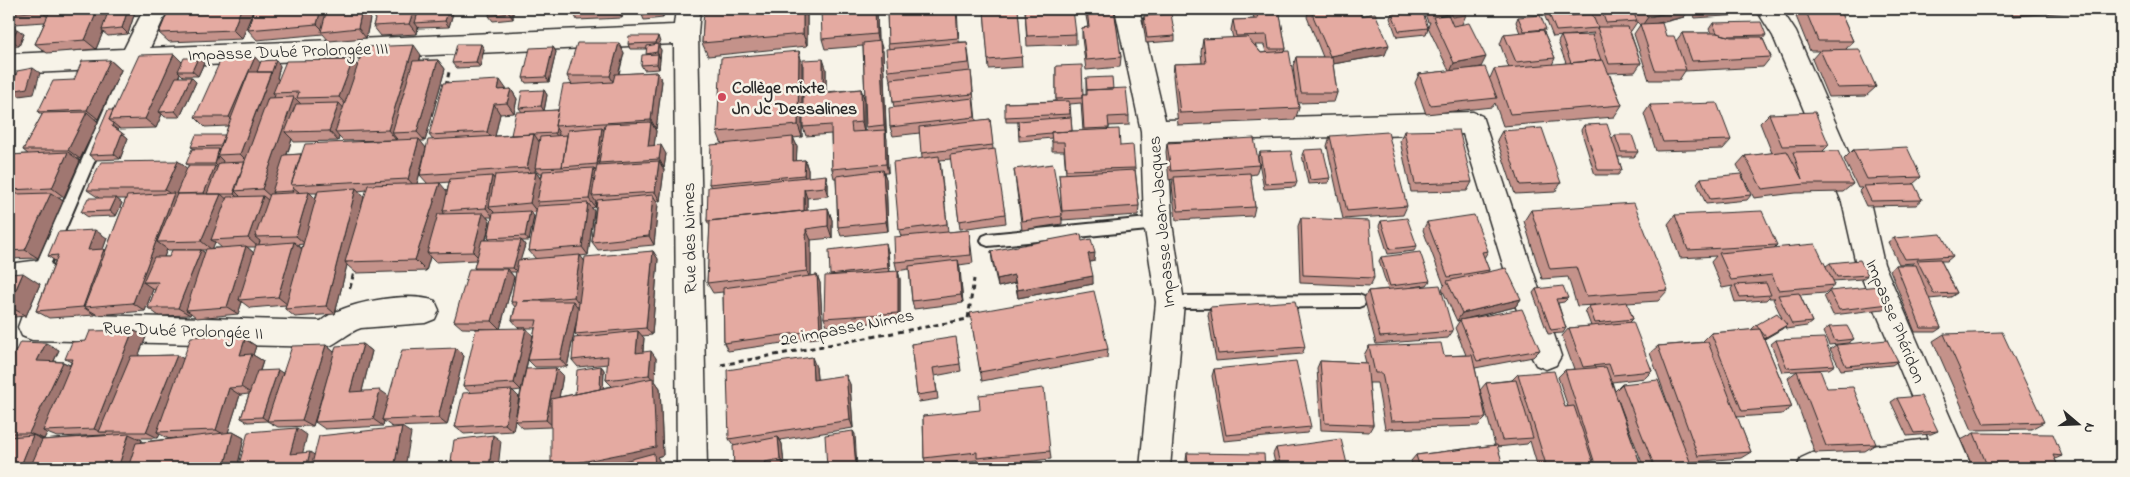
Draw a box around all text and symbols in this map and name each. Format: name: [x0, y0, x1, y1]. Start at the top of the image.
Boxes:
street label: Impasse Dubé Prolongée III: [187, 37, 389, 70]
place label: Collège mixte Jn Jc Dessalines: [732, 76, 857, 123]
marker: Collège mixte Jn Jc Dessalines: [716, 91, 728, 103]
street label: Impasse Jean-Jacques: [1143, 135, 1183, 309]
street label: Rue des Nimes: [677, 182, 705, 294]
street label: Impasse Phéridon: [1857, 256, 1931, 388]
street label: 2e impasse Nimes: [778, 303, 916, 355]
street label: Rue Dubé Prolongée II: [102, 316, 264, 349]
north arrow: [2052, 400, 2102, 450]
text: N: [2077, 420, 2100, 436]

